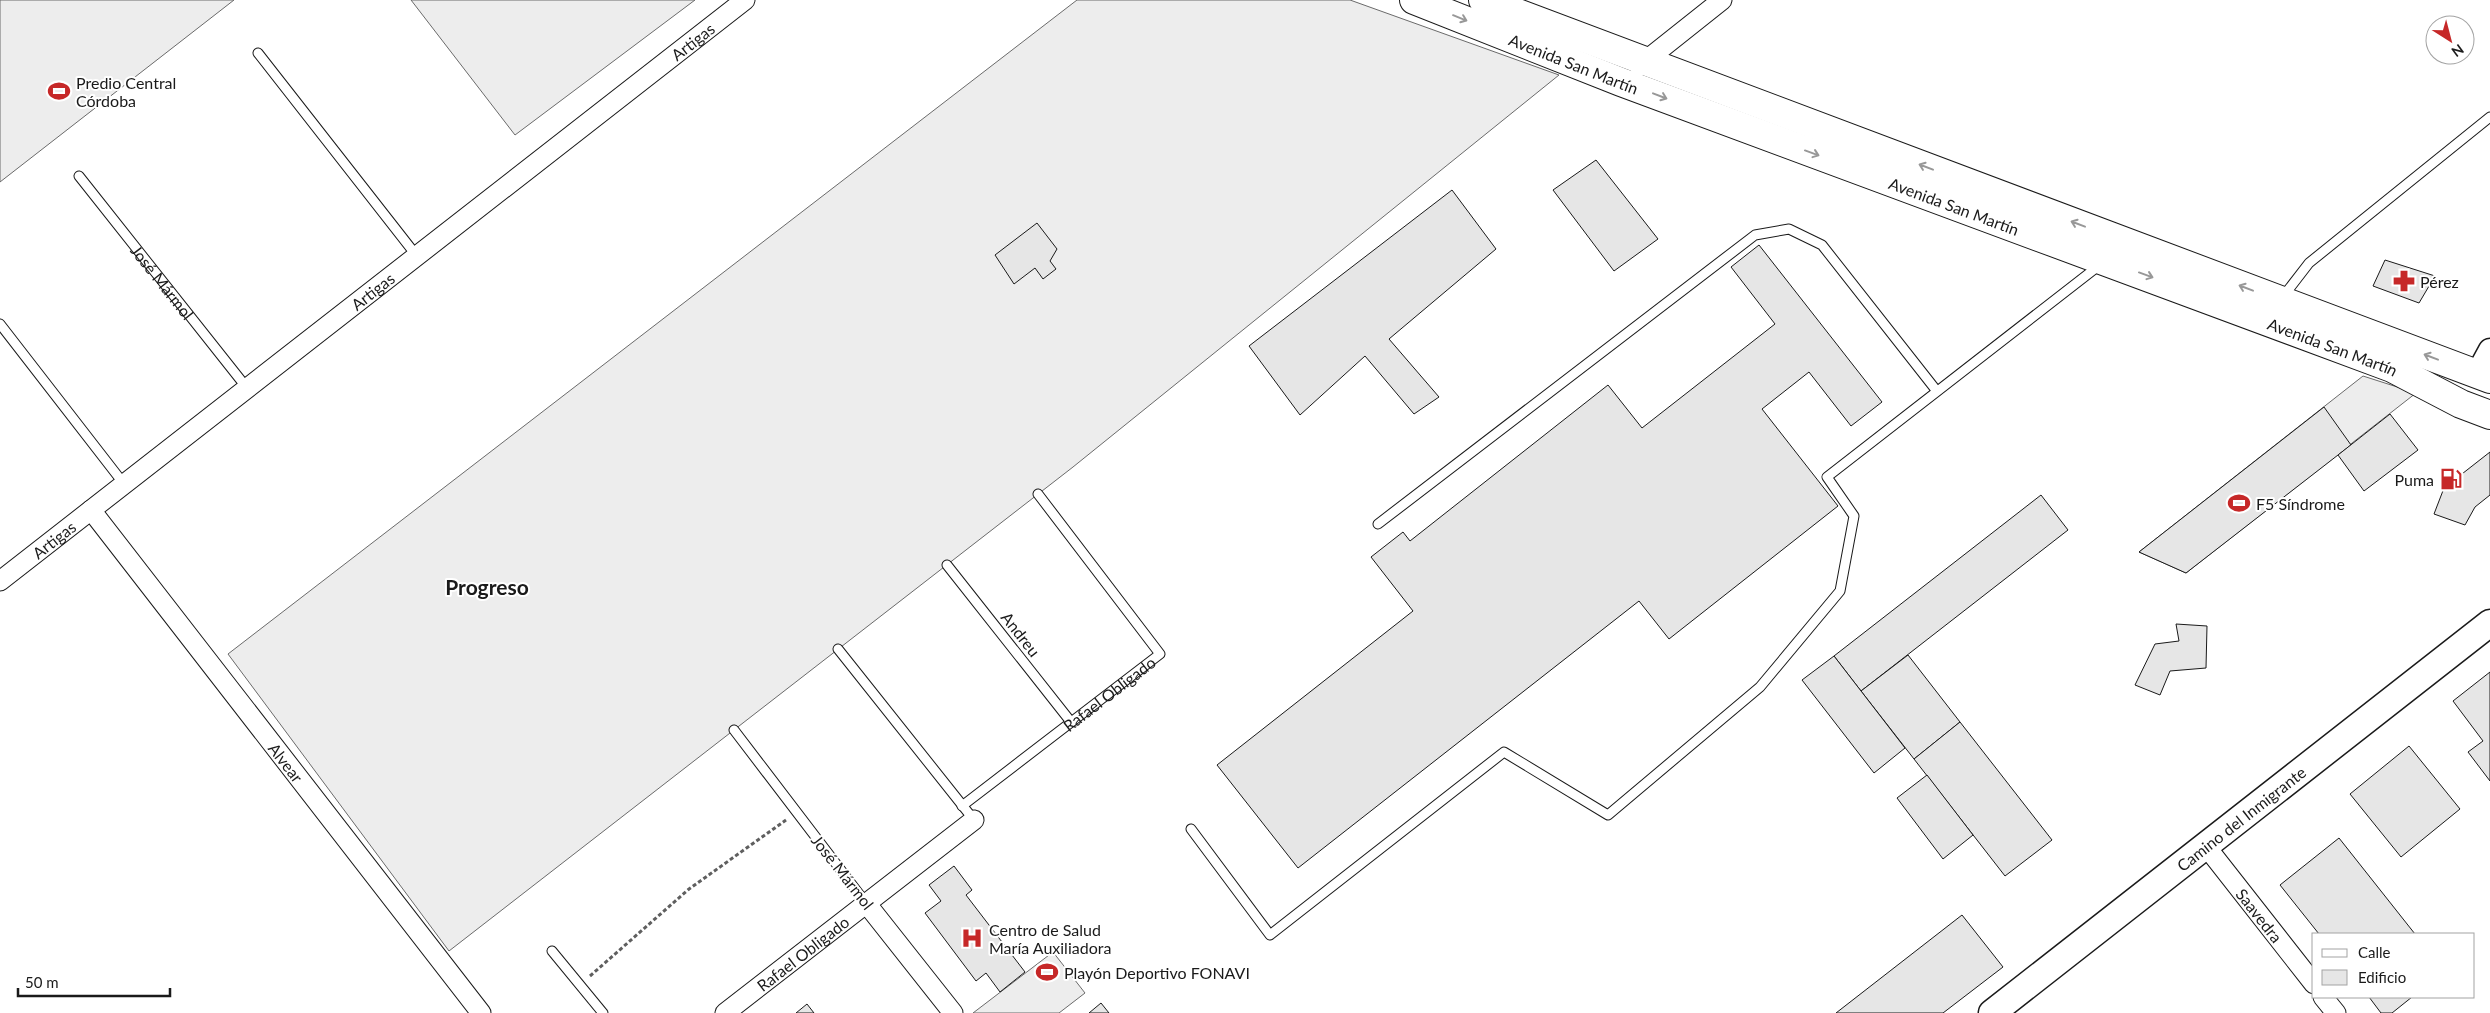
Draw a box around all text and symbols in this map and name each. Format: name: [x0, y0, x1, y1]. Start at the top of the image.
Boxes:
one-way arrow: [1452, 14, 1467, 23]
north arrow: [2425, 15, 2475, 65]
street label: Artigas: [667, 18, 718, 64]
street label: Avenida San Martín: [1507, 29, 1641, 97]
text: N: [2449, 41, 2467, 61]
place label: Predio Central Córdoba: [76, 73, 176, 110]
sports icon: Predio Central Córdoba: [46, 78, 72, 104]
one-way arrow: [1652, 92, 1667, 101]
one-way arrow: [1804, 149, 1820, 158]
one-way arrow: [1918, 162, 1934, 171]
street label: Avenida San Martín: [1887, 173, 2022, 238]
one-way arrow: [2071, 219, 2086, 228]
street label: José Mármol: [128, 241, 198, 323]
street label: Artigas: [347, 268, 398, 314]
pharmacy icon: Pérez: [2391, 268, 2417, 294]
one-way arrow: [2138, 271, 2153, 280]
place label: Pérez: [2420, 272, 2459, 291]
one-way arrow: [2239, 283, 2254, 292]
street label: Avenida San Martín: [2265, 313, 2401, 379]
one-way arrow: [2424, 352, 2439, 361]
fuel station icon: Puma: [2438, 466, 2464, 492]
place label: Puma: [2394, 470, 2434, 489]
sports icon: F5 Síndrome: [2226, 490, 2252, 516]
place label: F5 Síndrome: [2256, 494, 2345, 513]
street label: Artigas: [28, 516, 79, 562]
district label: Progreso: [445, 574, 529, 599]
street label: Andreu: [998, 608, 1044, 660]
street label: Rafael Obligado: [1059, 652, 1159, 735]
street label: Alvear: [265, 739, 308, 786]
street label: Camino del Inmigrante: [2173, 762, 2309, 874]
street label: José Mármol: [808, 831, 878, 913]
street label: Saavedra: [2233, 884, 2287, 946]
street label: Rafael Obligado: [753, 911, 852, 995]
place label: Centro de Salud María Auxiliadora: [989, 920, 1111, 957]
hospital icon: Centro de Salud María Auxiliadora: [959, 925, 985, 951]
legend: [2312, 933, 2475, 998]
text: Calle: [2358, 943, 2391, 961]
sports icon: Playón Deportivo FONAVI: [1034, 959, 1060, 985]
place label: Playón Deportivo FONAVI: [1064, 963, 1250, 982]
scale bar: [18, 966, 170, 998]
text: Edificio: [2358, 968, 2406, 986]
text: 50 m: [25, 973, 59, 991]

